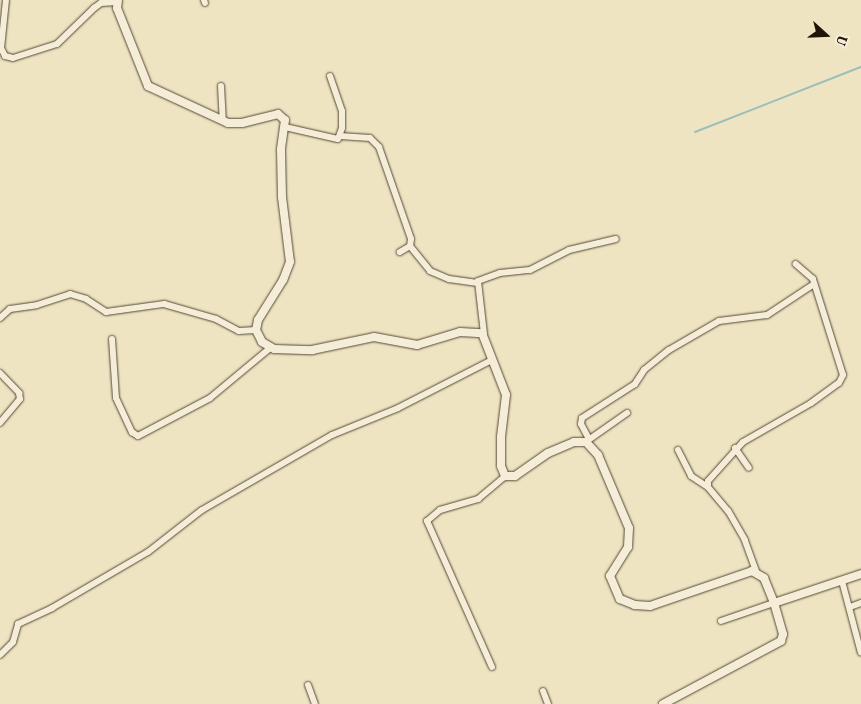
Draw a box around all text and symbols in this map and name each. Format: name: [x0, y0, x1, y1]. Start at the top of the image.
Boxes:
north arrow: [801, 10, 851, 60]
text: U: [830, 33, 851, 48]

